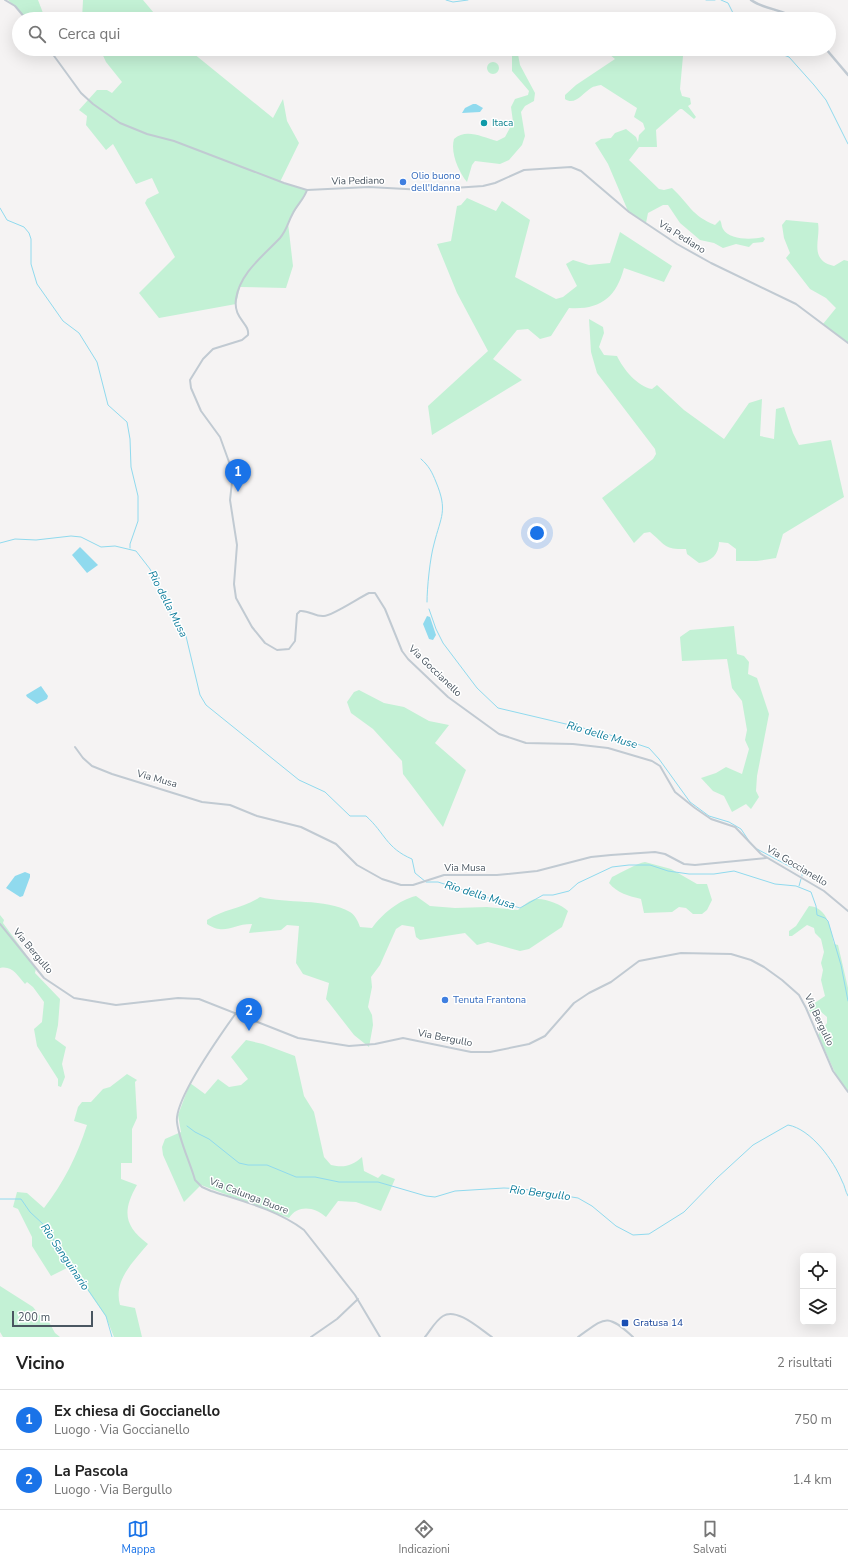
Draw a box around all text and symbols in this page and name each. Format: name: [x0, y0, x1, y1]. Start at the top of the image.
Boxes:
search box: [12, 12, 836, 56]
icon: search: [26, 23, 48, 45]
text: Cerca qui: [58, 24, 120, 44]
place label: Itaca: [492, 116, 513, 130]
marker: Itaca: [479, 118, 489, 128]
place label: Olio buono dell'Idanna: [411, 169, 461, 195]
street label: Via Pediano: [330, 174, 385, 188]
marker: Olio buono dell'Idanna: [398, 177, 408, 187]
street label: Via Pediano: [655, 216, 709, 257]
pin: 1: [225, 459, 251, 492]
your location: [527, 523, 547, 543]
water label: Rio della Musa: [145, 568, 191, 640]
street label: Via Goccianello: [405, 641, 465, 700]
water label: Rio delle Muse: [565, 718, 639, 752]
street label: Via Musa: [134, 766, 179, 791]
street label: Via Goccianello: [763, 842, 831, 890]
street label: Via Musa: [443, 861, 486, 875]
water label: Rio della Musa: [443, 877, 517, 913]
street label: Via Bergullo: [9, 924, 57, 977]
street label: Via Bergullo: [800, 991, 837, 1049]
place label: Tenuta Frantona: [453, 993, 526, 1007]
marker: Tenuta Frantona: [440, 995, 450, 1005]
pin: 2: [236, 998, 262, 1031]
street label: Via Bergullo: [415, 1026, 474, 1050]
street label: Via Calunga Buore: [206, 1174, 291, 1218]
water label: Rio Bergullo: [509, 1182, 571, 1204]
water label: Rio Sanguinario: [37, 1221, 93, 1293]
map controls: [800, 1253, 836, 1325]
button: locate: [800, 1253, 836, 1289]
button: layers: [800, 1289, 836, 1325]
scale bar: [12, 1309, 93, 1328]
text: 200 m: [18, 1310, 50, 1325]
place label: Gratusa 14: [633, 1316, 683, 1330]
marker: Gratusa 14: [620, 1318, 630, 1328]
text: Vicino: [16, 1352, 65, 1375]
text: 2 risultati: [777, 1354, 832, 1372]
text: Ex chiesa di Goccianello: [54, 1401, 220, 1421]
text: 1: [25, 1411, 33, 1429]
text: 750 m: [794, 1411, 832, 1429]
text: Luogo · Via Goccianello: [54, 1421, 190, 1439]
text: La Pascola: [54, 1461, 128, 1481]
text: 2: [25, 1471, 33, 1489]
text: 1.4 km: [792, 1471, 832, 1489]
text: Luogo · Via Bergullo: [54, 1481, 172, 1499]
tab: Mappa: [122, 1518, 155, 1557]
tab: Indicazioni: [398, 1518, 450, 1557]
tab: Salvati: [693, 1518, 726, 1557]

